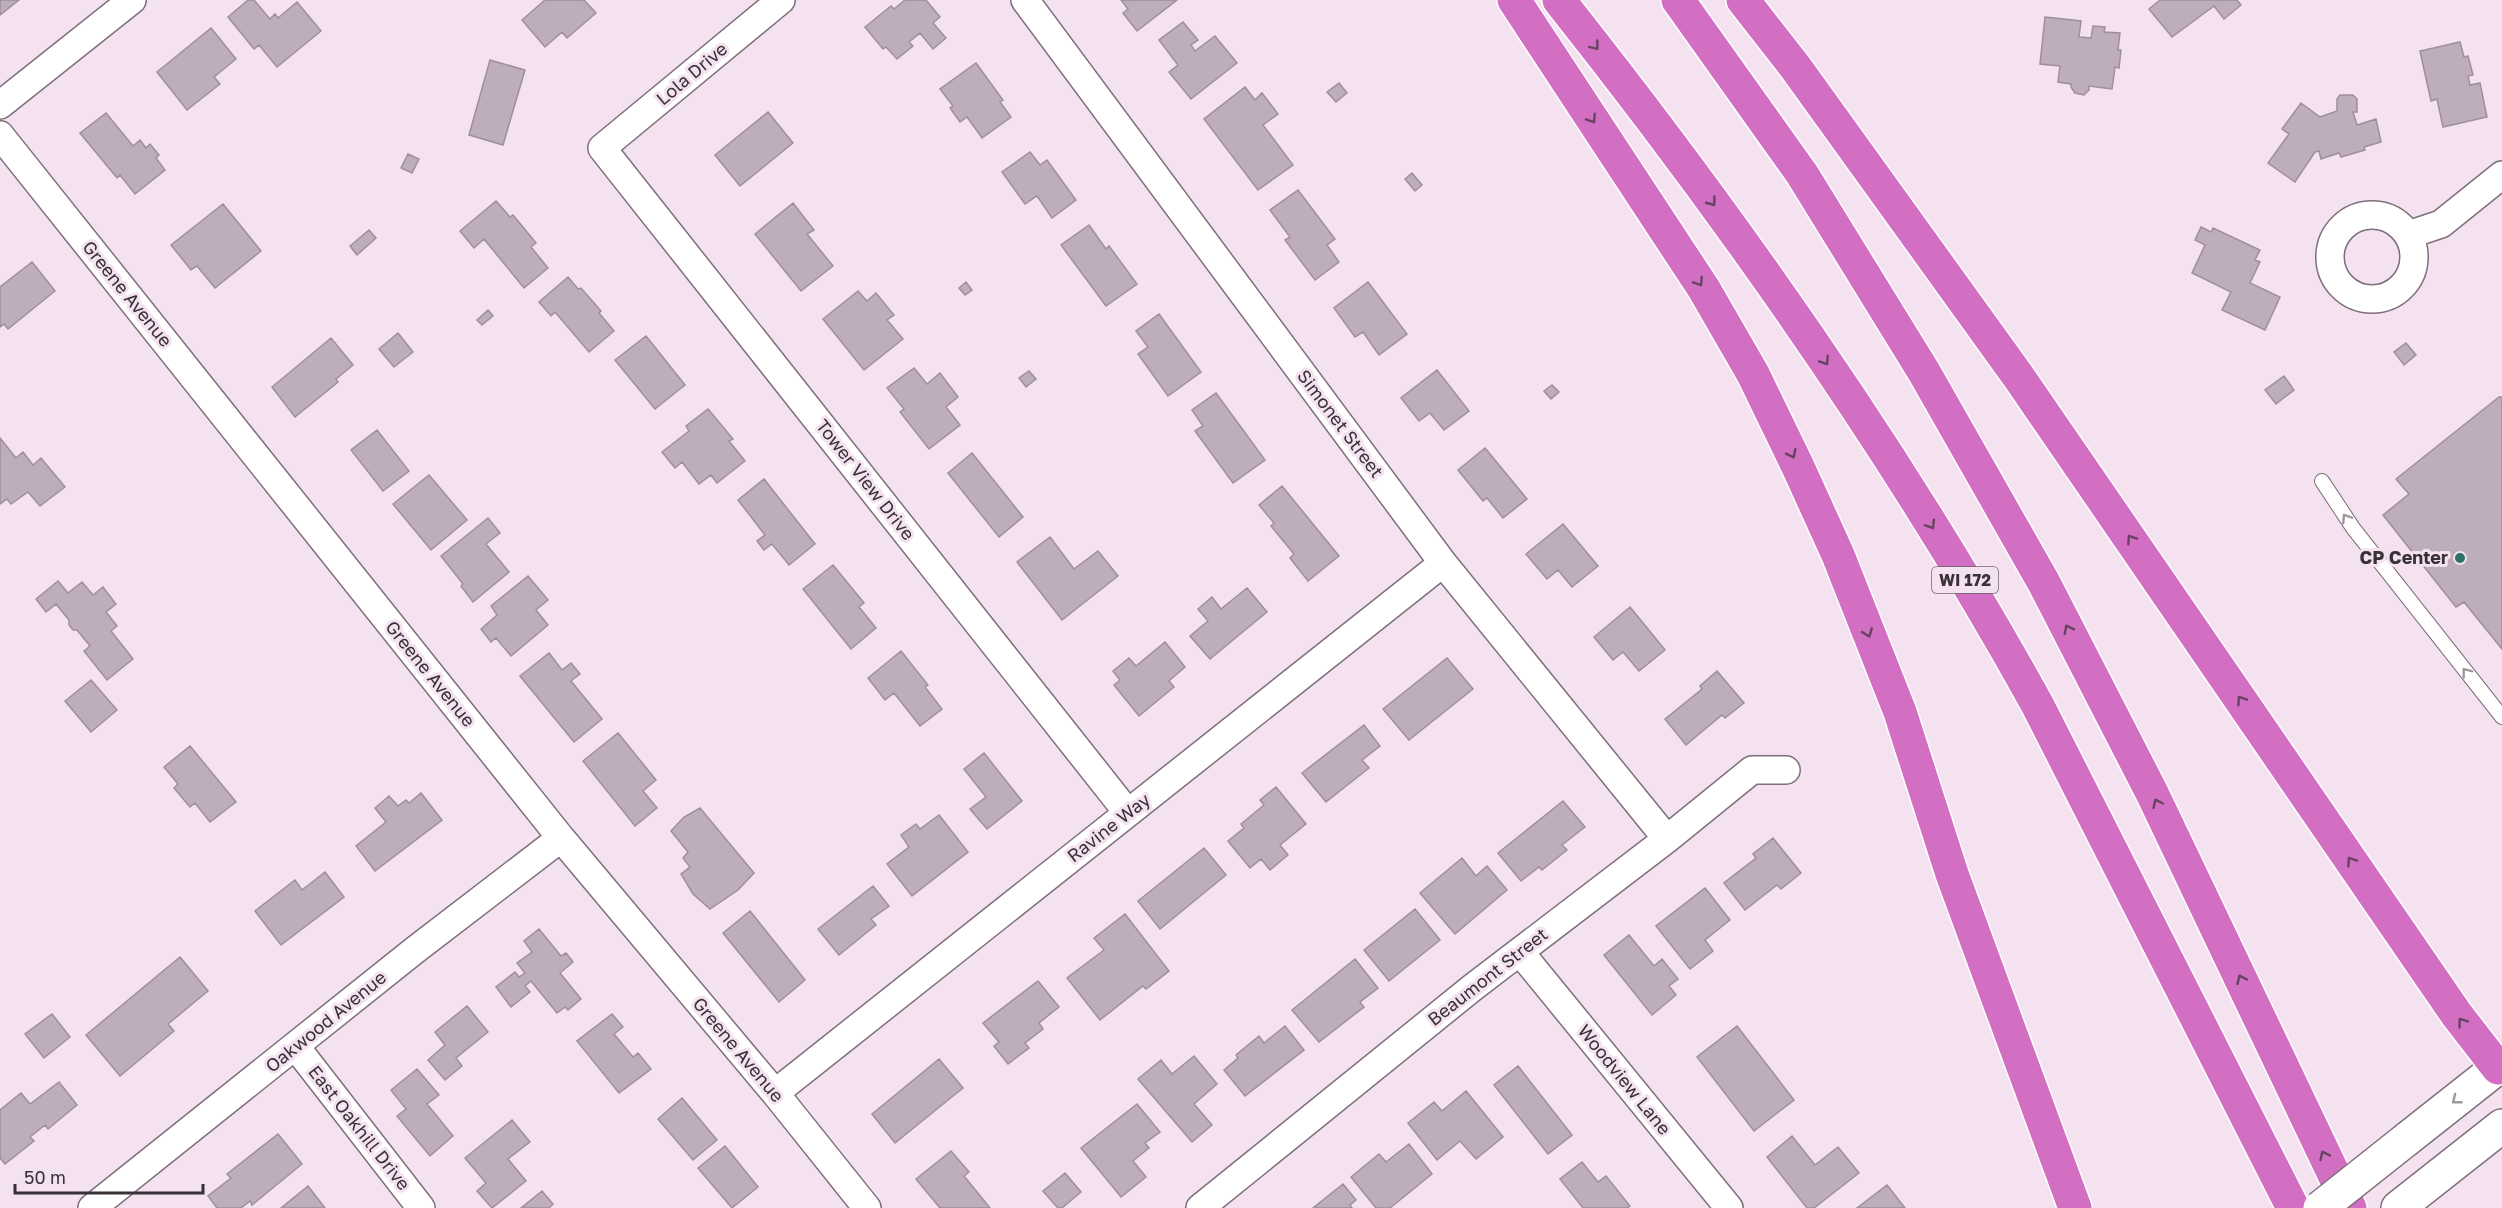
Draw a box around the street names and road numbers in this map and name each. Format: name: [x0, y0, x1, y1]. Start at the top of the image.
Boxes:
street label: Lola Drive: [651, 37, 731, 109]
street label: Greene Avenue: [78, 236, 177, 351]
street label: Simonet Street: [1293, 365, 1389, 482]
street label: Tower View Drive: [812, 415, 920, 544]
road number: WI 172: [1932, 567, 1998, 593]
street label: Greene Avenue: [381, 616, 480, 731]
street label: Ravine Way: [1063, 788, 1154, 866]
street label: Beaumont Street: [1423, 923, 1552, 1030]
street label: Oakwood Avenue: [261, 966, 390, 1077]
street label: Greene Avenue: [689, 993, 789, 1106]
street label: Woodview Lane: [1574, 1020, 1676, 1139]
street label: East Oakhill Drive: [304, 1061, 415, 1194]

